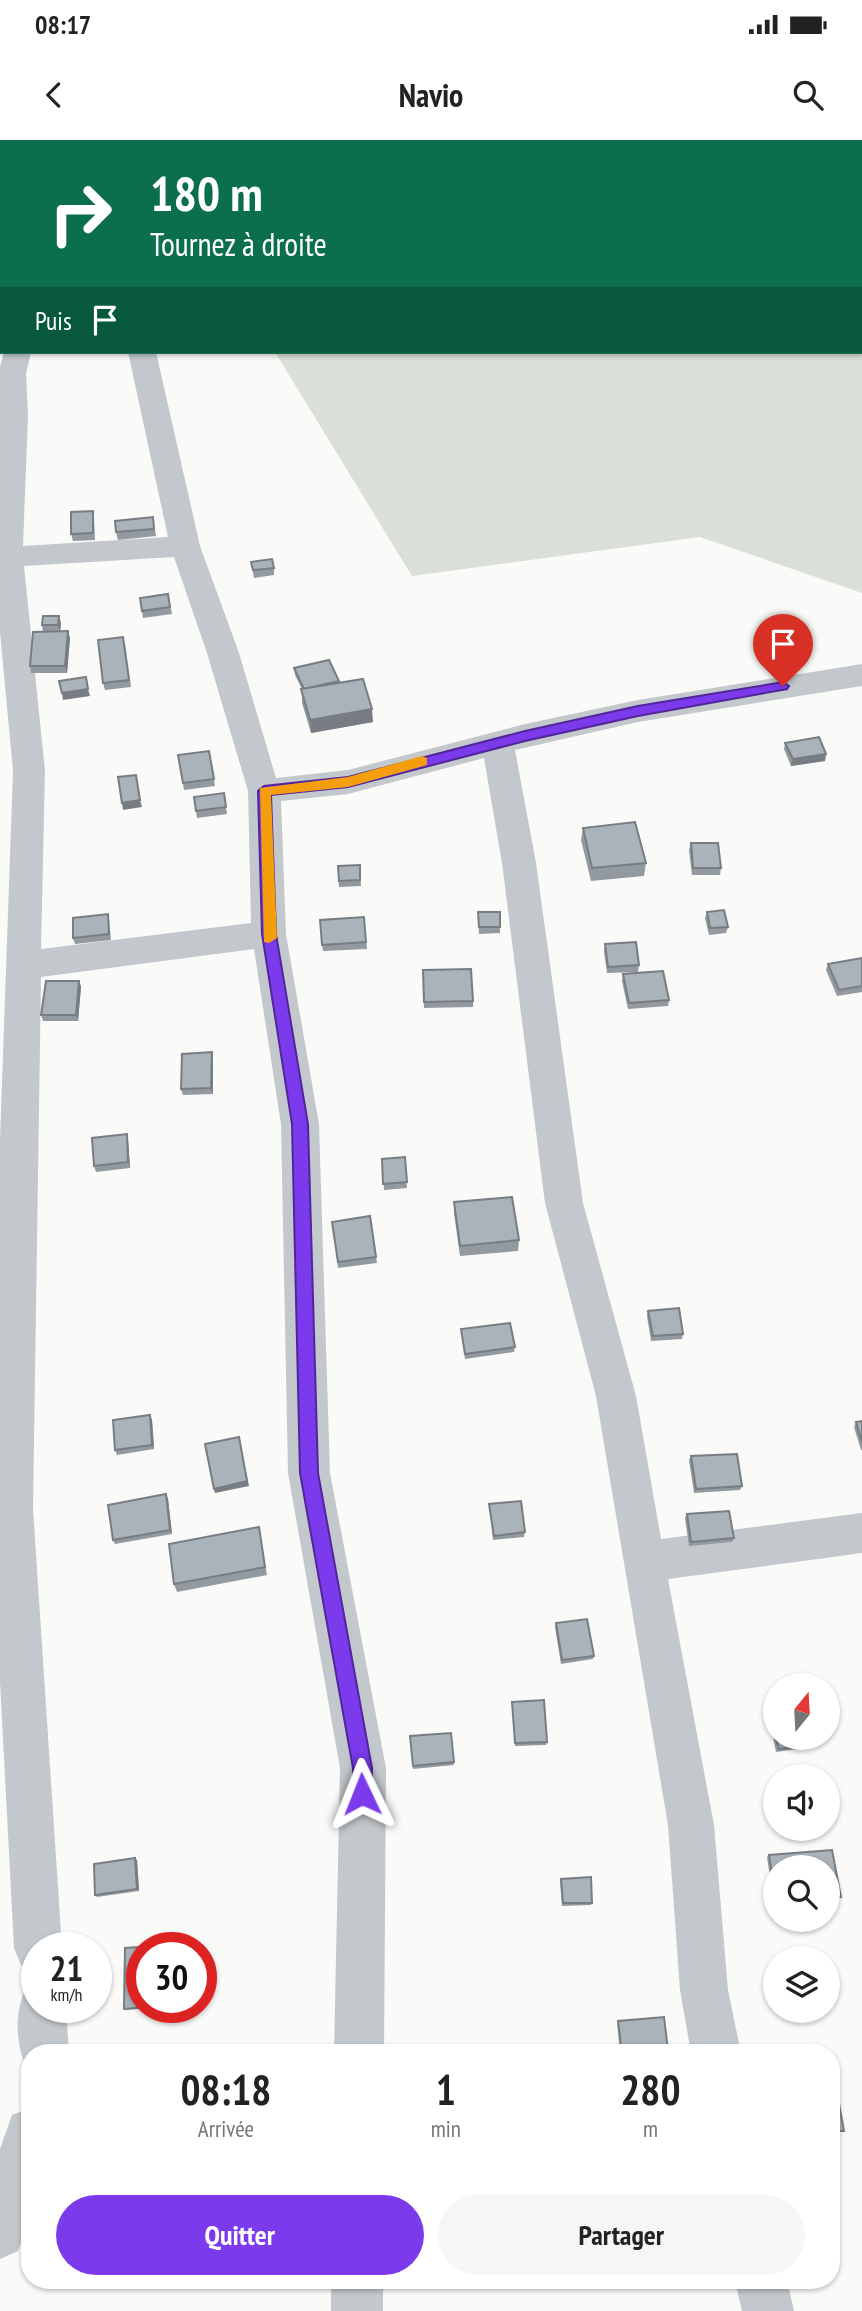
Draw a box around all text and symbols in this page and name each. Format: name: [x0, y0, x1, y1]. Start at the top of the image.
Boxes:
text: 08:17: [35, 8, 91, 41]
text: Navio: [399, 74, 463, 116]
icon: back: [35, 76, 73, 114]
icon: search: [789, 76, 827, 114]
text: 180 m: [150, 161, 263, 225]
icon: right: [35, 168, 126, 259]
text: Tournez à droite: [150, 223, 327, 265]
icon: arrive: [86, 301, 124, 339]
text: Puis: [35, 304, 72, 337]
pin: [753, 614, 813, 686]
icon: arrive: [764, 625, 802, 663]
north arrow: [763, 1673, 840, 1750]
map controls: [763, 1673, 840, 2023]
position arrow: [325, 1757, 399, 1831]
button: sound: [763, 1764, 840, 1841]
button: search: [763, 1855, 840, 1932]
speed limit sign: 30: [126, 1932, 217, 2023]
text: 21: [50, 1945, 83, 1991]
button: layers: [763, 1946, 840, 2023]
text: km/h: [51, 1983, 82, 2006]
text: 08:18: [180, 2062, 271, 2117]
text: 1: [436, 2062, 456, 2117]
text: 280: [620, 2062, 681, 2117]
text: Arrivée: [198, 2114, 254, 2143]
text: min: [431, 2114, 461, 2143]
text: m: [643, 2114, 658, 2143]
button: Quitter: [56, 2195, 424, 2275]
button: Partager: [438, 2195, 805, 2275]

